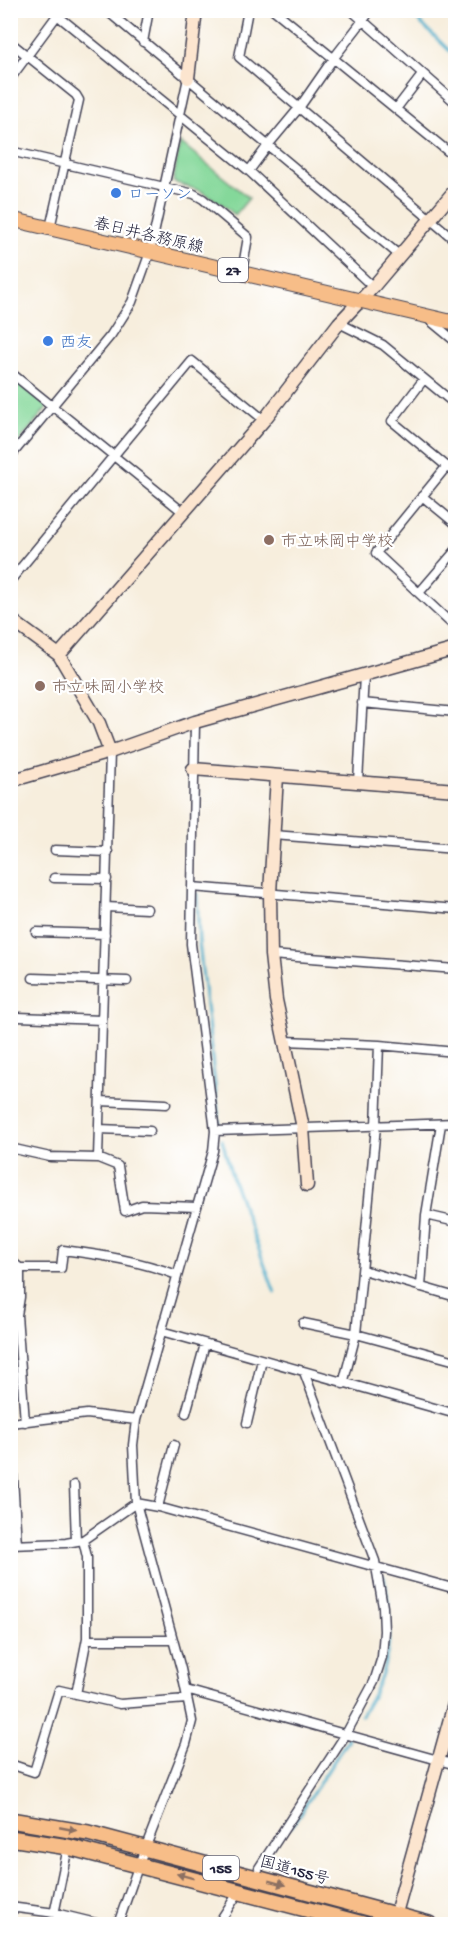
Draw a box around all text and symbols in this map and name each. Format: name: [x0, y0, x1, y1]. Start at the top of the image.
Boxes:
marker: ローソン: [109, 186, 123, 200]
place label: ローソン: [128, 187, 192, 206]
street label: 春日井各務原線: [92, 214, 205, 259]
road number: 27: [218, 258, 248, 282]
marker: 西友: [41, 334, 55, 348]
place label: 西友: [60, 334, 92, 354]
marker: 市立味岡中学校: [262, 533, 276, 547]
place label: 市立味岡中学校: [281, 533, 393, 553]
marker: 市立味岡小学校: [33, 679, 47, 693]
place label: 市立味岡小学校: [52, 679, 164, 699]
one-way arrow: [59, 1825, 78, 1834]
street label: 国道155号: [257, 1853, 331, 1891]
road number: 155: [203, 1856, 239, 1880]
one-way arrow: [176, 1871, 194, 1881]
one-way arrow: [268, 1879, 286, 1889]

